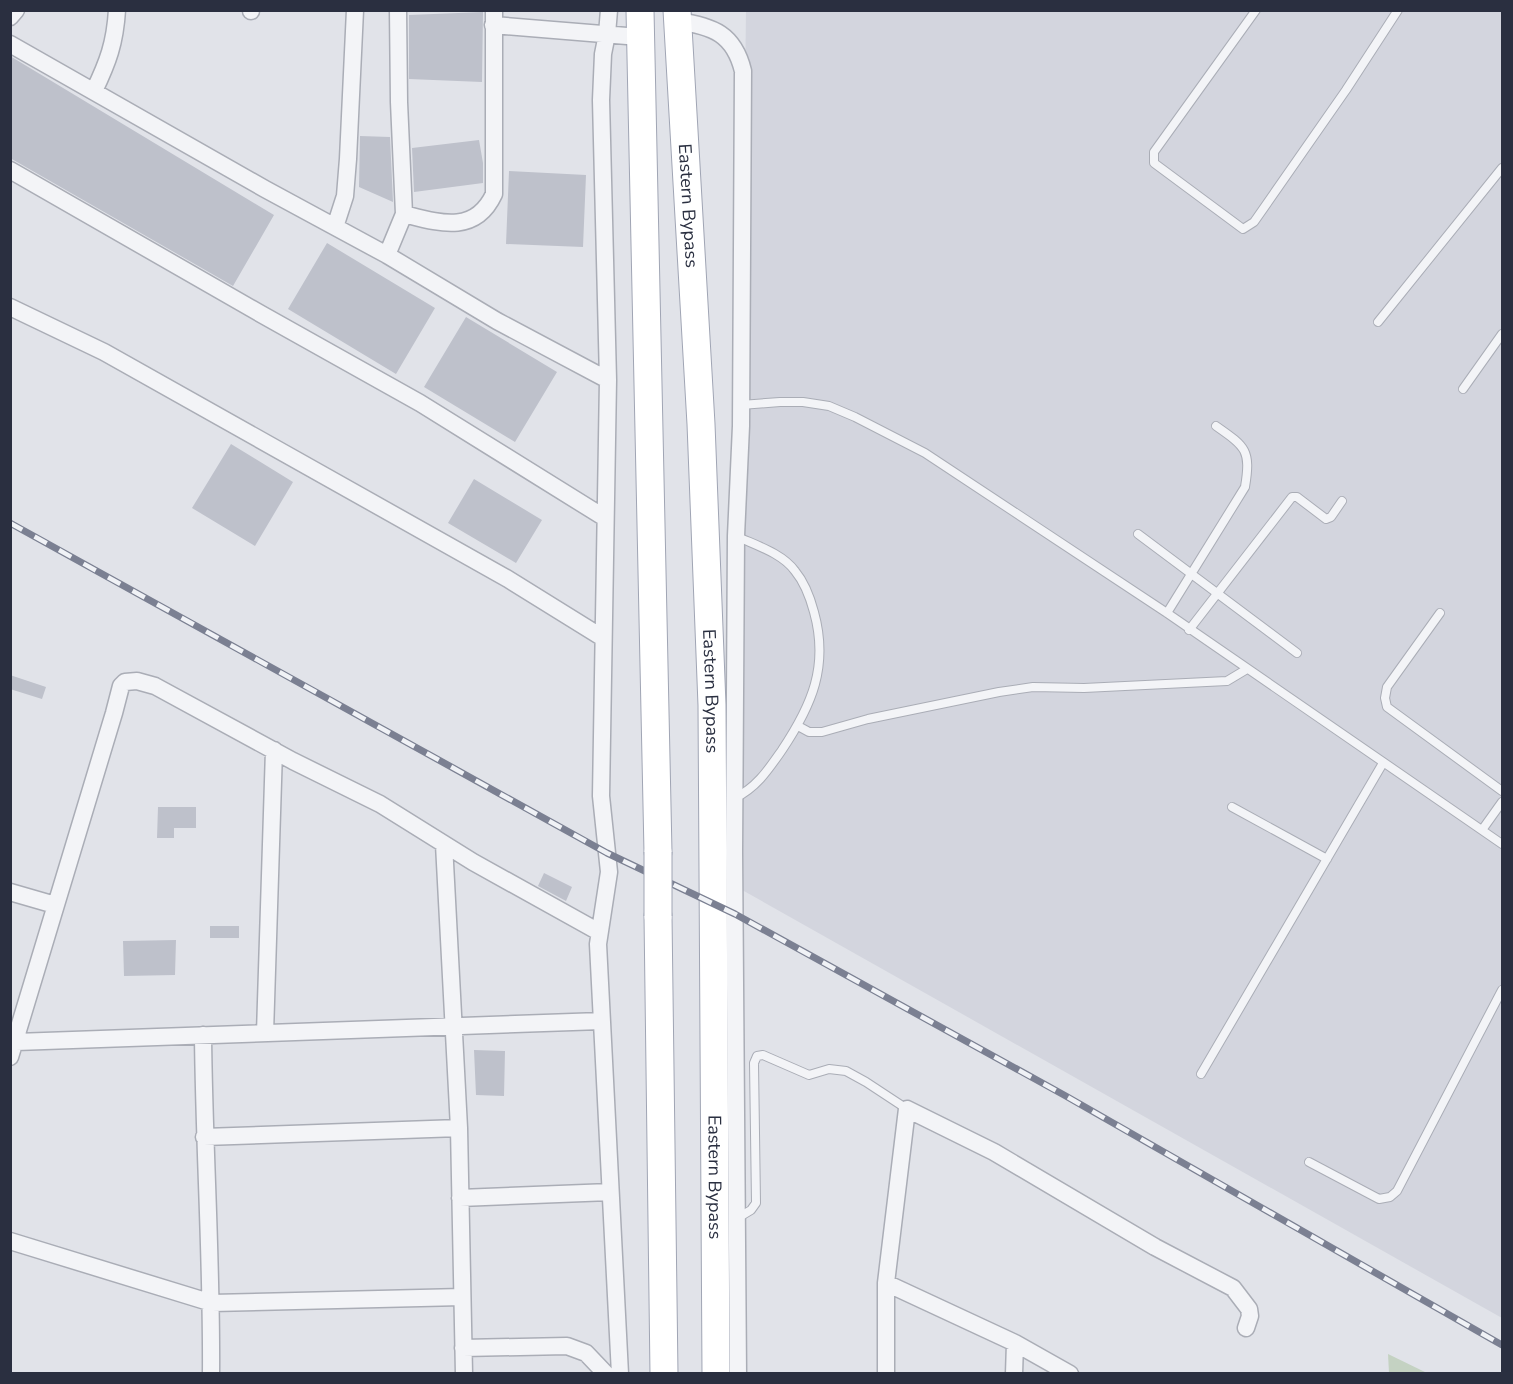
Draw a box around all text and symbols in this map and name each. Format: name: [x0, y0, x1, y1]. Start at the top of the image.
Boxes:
street label: Eastern Bypass: [673, 143, 704, 268]
street label: Eastern Bypass: [697, 628, 724, 753]
street label: Eastern Bypass: [702, 1115, 727, 1239]

